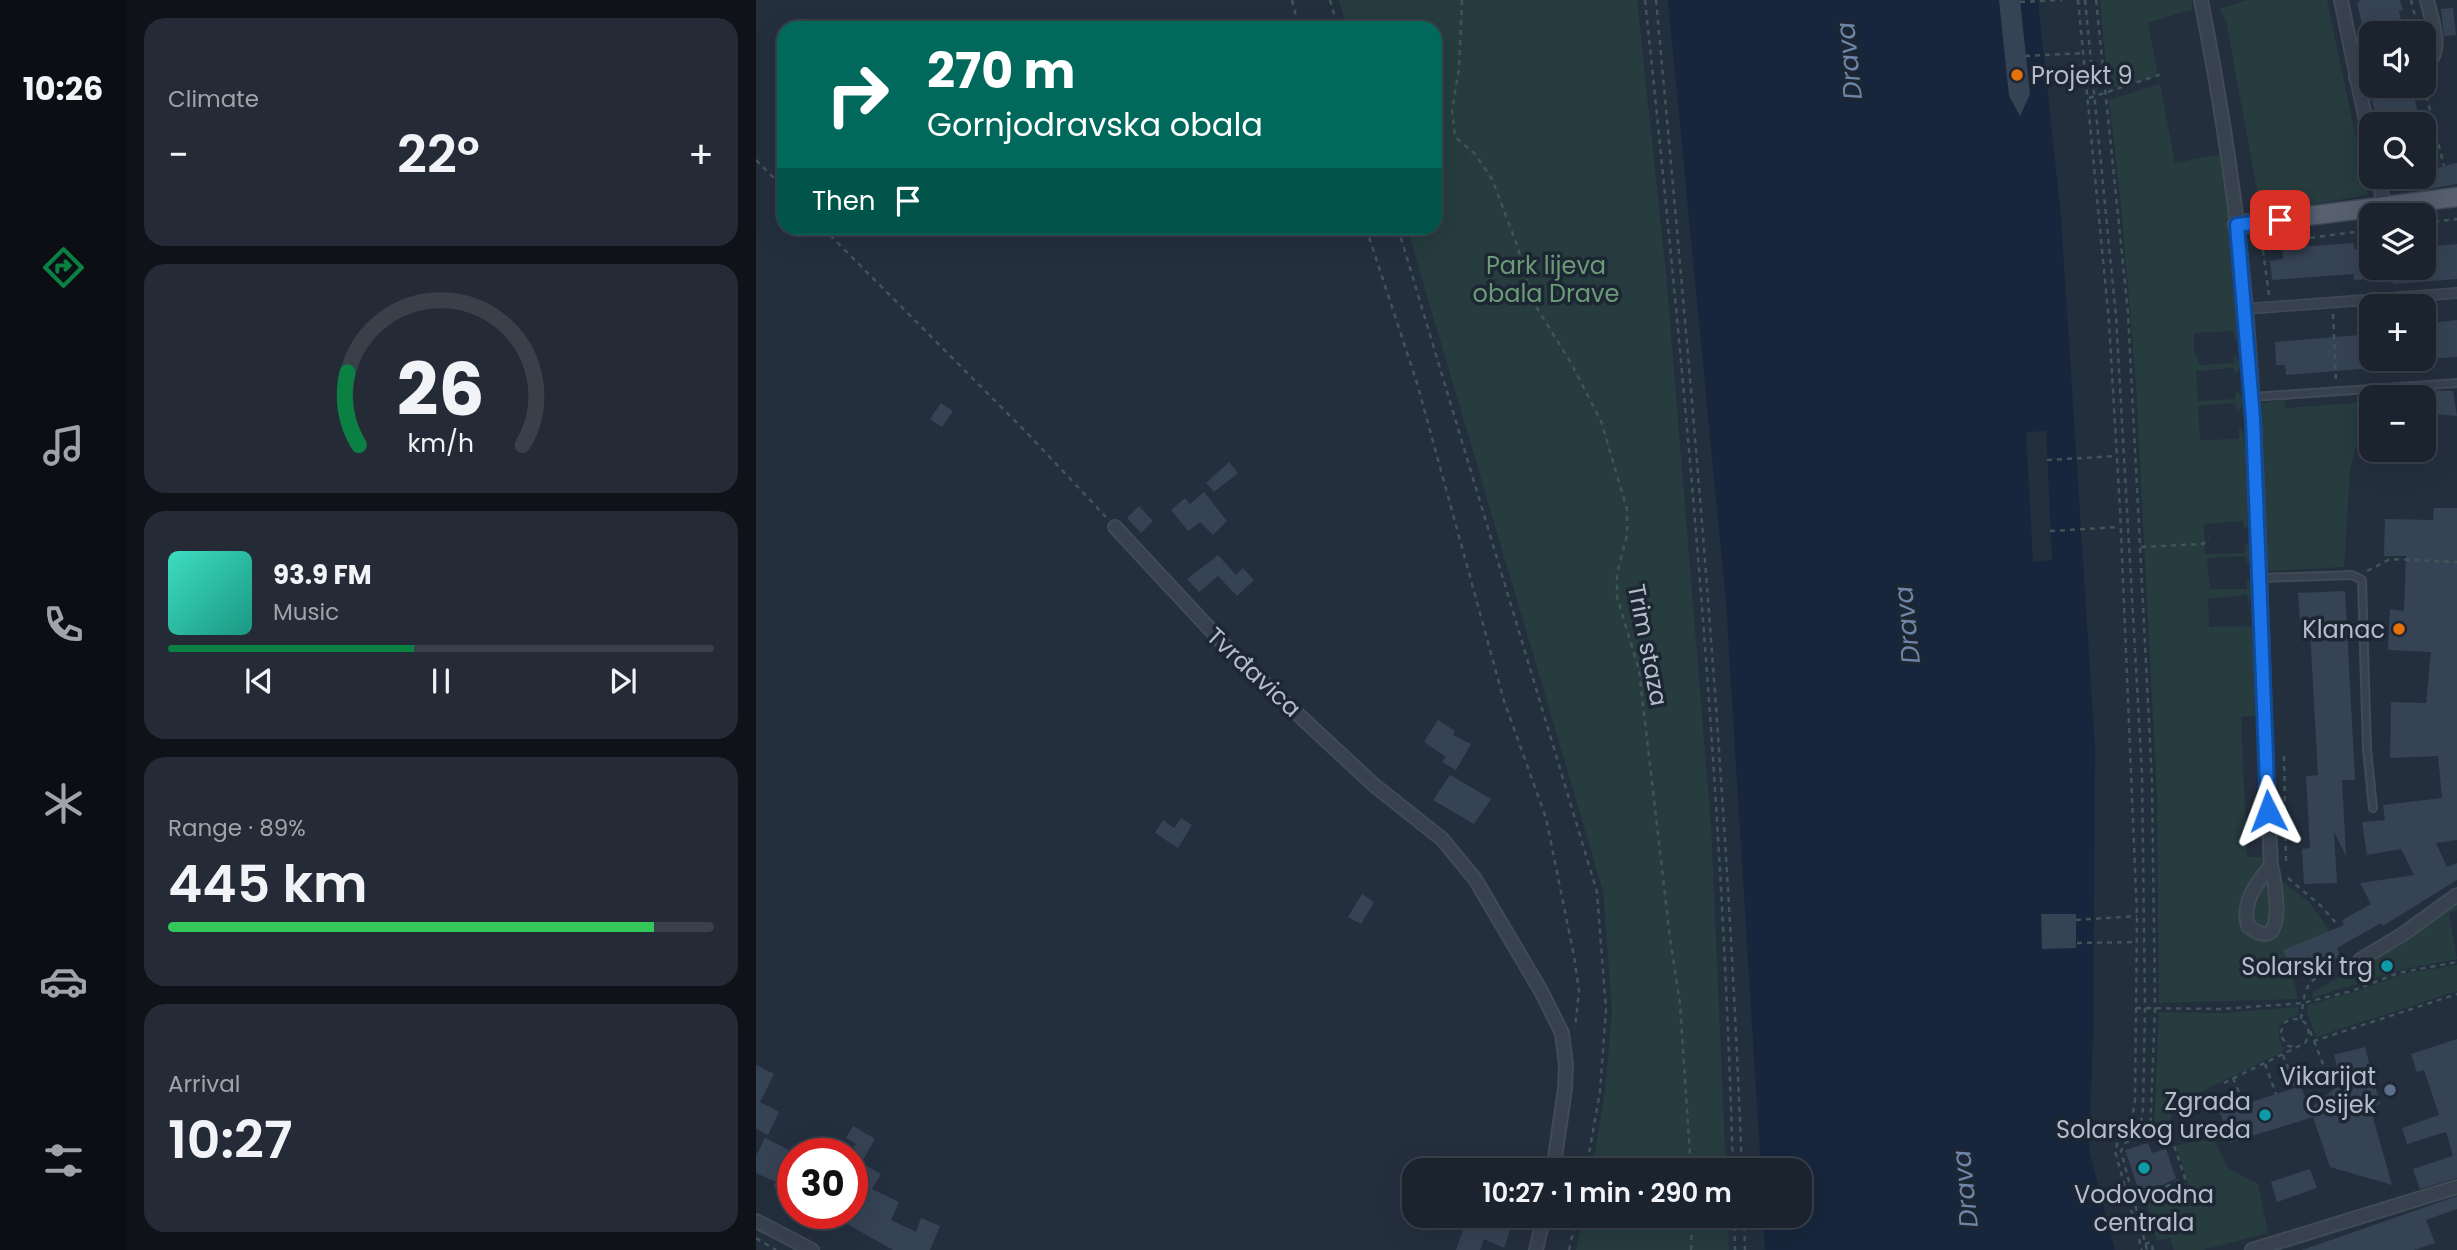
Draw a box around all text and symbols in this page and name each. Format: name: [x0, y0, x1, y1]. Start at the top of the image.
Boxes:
water label: Drava: [1827, 20, 1871, 102]
map controls: [2359, 21, 2436, 462]
button: sound: [2359, 21, 2436, 98]
text: 270 m: [927, 37, 1075, 105]
icon: right: [812, 49, 903, 140]
place label: Projekt 9: [2031, 59, 2133, 92]
text: 10:26: [23, 66, 103, 111]
marker: Projekt 9: [2009, 67, 2025, 83]
text: Climate: [168, 83, 259, 115]
text: Gornjodravska obala: [927, 102, 1263, 147]
button: search: [2359, 112, 2436, 189]
text: 22°: [397, 118, 480, 191]
text: −: [168, 128, 189, 181]
text: +: [688, 128, 714, 181]
icon: arrive: [889, 182, 927, 220]
text: Then: [812, 183, 875, 219]
pin: [2250, 190, 2310, 250]
icon: arrive: [2261, 201, 2299, 239]
button: layers: [2359, 203, 2436, 280]
icon: directions: [39, 243, 88, 292]
park label: Park lijeva obala Drave: [1473, 249, 1619, 310]
button: +: [2359, 294, 2436, 371]
text: 26: [397, 339, 485, 440]
button: −: [2359, 385, 2436, 462]
icon: music: [39, 421, 88, 470]
text: km/h: [408, 425, 474, 460]
text: 93.9 FM: [273, 557, 372, 593]
street label: Trim staza: [1620, 581, 1676, 709]
water label: Drava: [1885, 584, 1929, 666]
text: Music: [273, 596, 339, 628]
icon: phone: [39, 600, 88, 649]
place label: Klanac: [2302, 613, 2385, 646]
street label: Tvrđavica: [1200, 620, 1308, 724]
marker: Klanac: [2391, 621, 2407, 637]
icon: previous: [240, 662, 278, 700]
icon: pause: [422, 662, 460, 700]
icon: next: [604, 662, 642, 700]
position arrow: [2231, 774, 2305, 848]
icon: climate: [39, 779, 88, 828]
text: Range · 89%: [168, 812, 306, 844]
text: 445 km: [168, 847, 367, 920]
place label: Solarski trg: [2241, 950, 2373, 983]
icon: car: [39, 957, 88, 1006]
marker: Solarski trg: [2379, 958, 2395, 974]
place label: Vikarijat Osijek: [2280, 1060, 2377, 1121]
text: Arrival: [168, 1068, 240, 1100]
marker: Vikarijat Osijek: [2382, 1082, 2398, 1098]
place label: Zgrada Solarskog ureda: [2056, 1085, 2251, 1146]
text: 10:27: [168, 1103, 292, 1176]
marker: Zgrada Solarskog ureda: [2257, 1107, 2273, 1123]
icon: filters: [39, 1136, 88, 1185]
speed limit sign: 30: [777, 1138, 868, 1229]
water label: Drava: [1943, 1148, 1987, 1230]
marker: Vodovodna centrala: [2136, 1160, 2152, 1176]
text: 10:27 · 1 min · 290 m: [1482, 1175, 1732, 1211]
place label: Vodovodna centrala: [2074, 1178, 2214, 1239]

